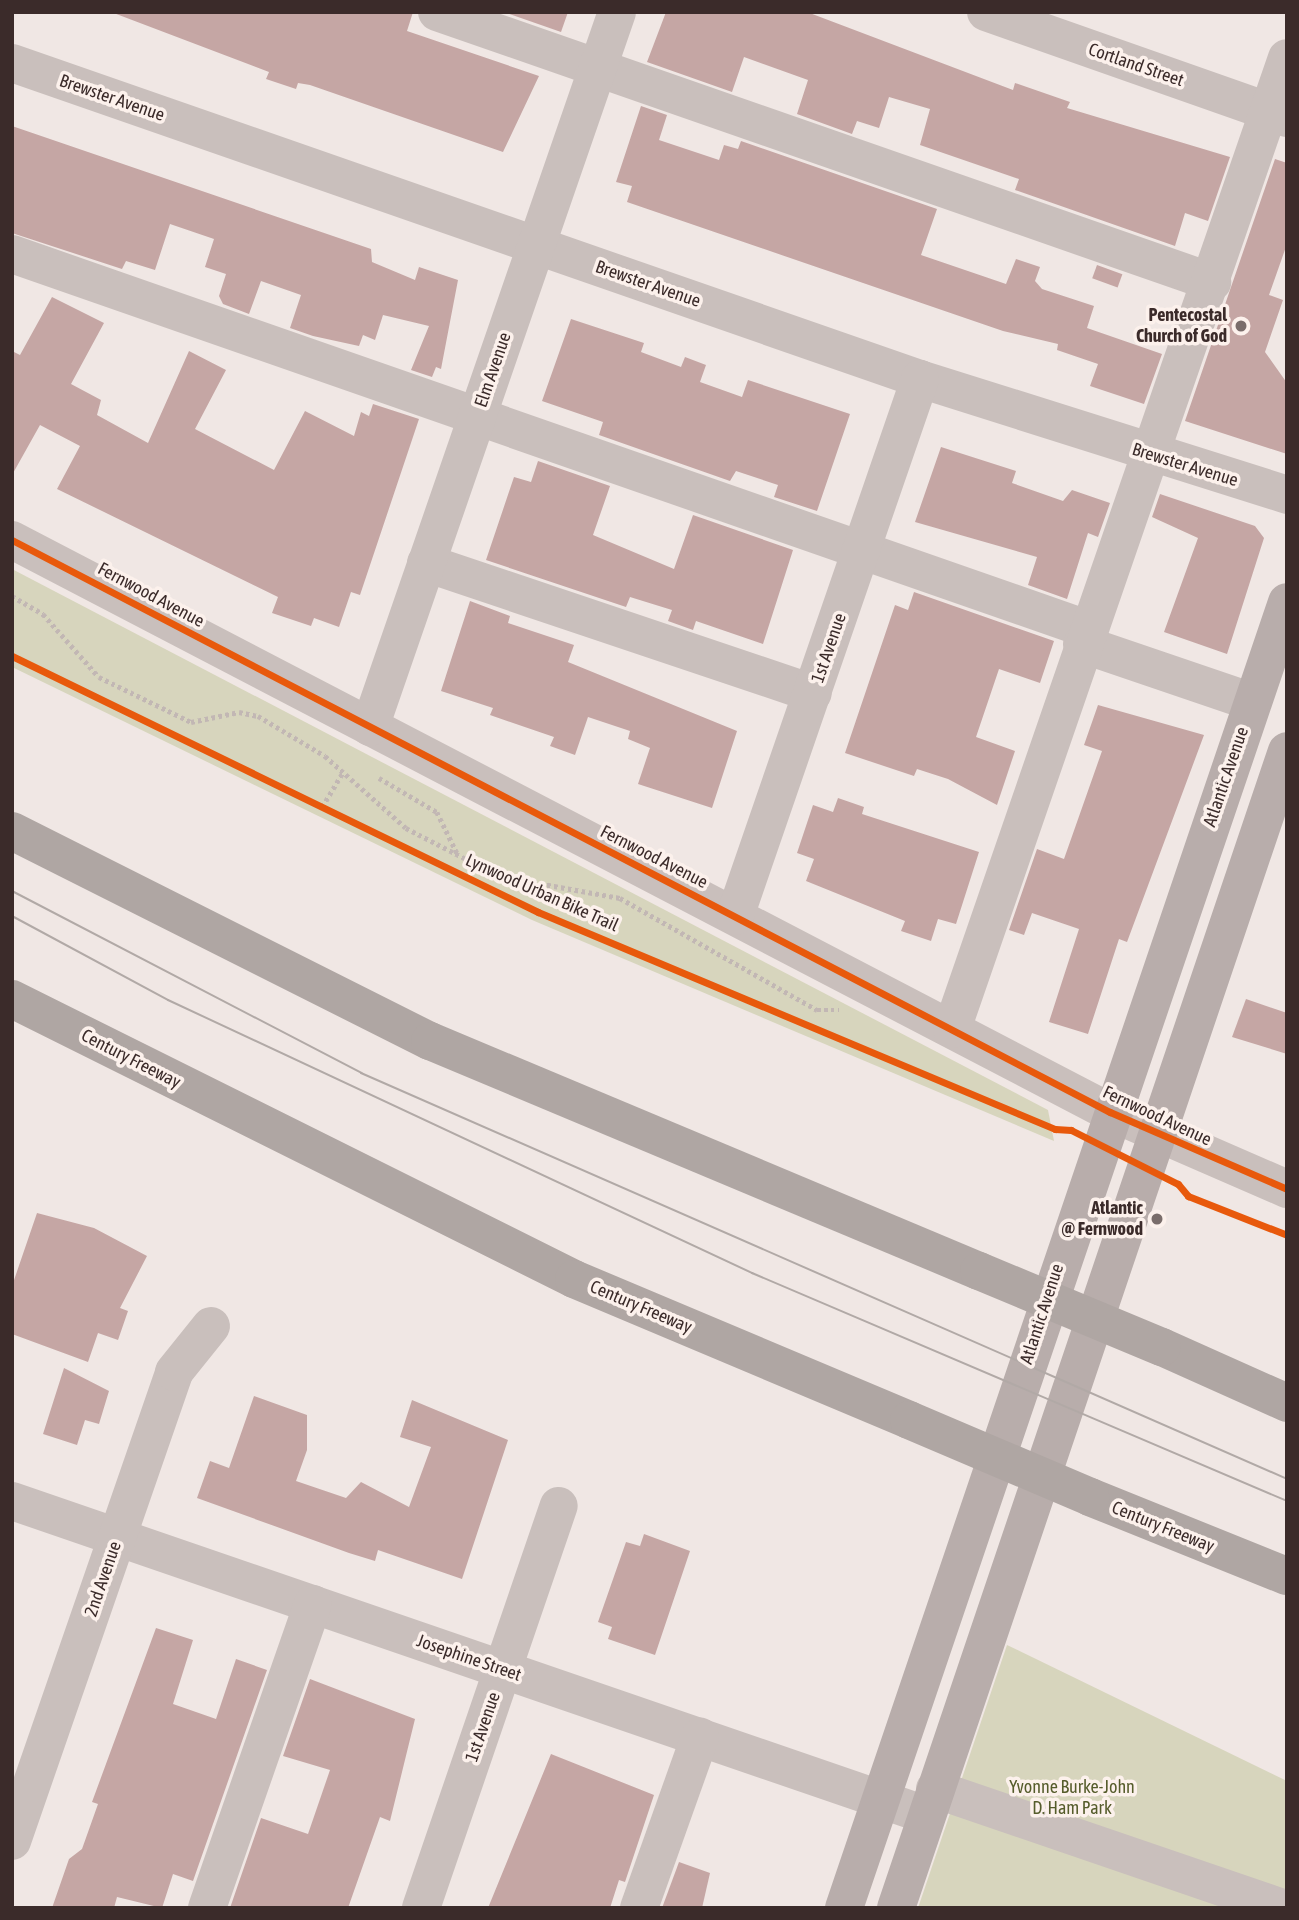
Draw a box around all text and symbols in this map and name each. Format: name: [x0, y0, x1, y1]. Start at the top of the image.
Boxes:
street label: Cortland Street: [1086, 39, 1186, 91]
street label: Brewster Avenue: [57, 70, 167, 126]
street label: Brewster Avenue: [593, 256, 703, 312]
place label: Pentecostal Church of God: [1136, 305, 1227, 348]
marker: Pentecostal Church of God: [1233, 318, 1249, 334]
street label: Elm Avenue: [470, 330, 516, 410]
street label: Brewster Avenue: [1129, 439, 1241, 491]
street label: Fernwood Avenue: [94, 558, 208, 632]
street label: 1st Avenue: [807, 610, 851, 686]
street label: Atlantic Avenue: [1199, 724, 1253, 830]
street label: Fernwood Avenue: [597, 821, 711, 893]
street label: Lynwood Urban Bike Trail: [462, 850, 622, 936]
street label: Century Freeway: [78, 1025, 184, 1093]
street label: Fernwood Avenue: [1099, 1081, 1215, 1151]
place label: Atlantic @ Fernwood: [1061, 1198, 1143, 1240]
marker: Atlantic @ Fernwood: [1149, 1211, 1165, 1227]
street label: Atlantic Avenue: [1016, 1261, 1068, 1367]
street label: Century Freeway: [587, 1276, 695, 1338]
street label: Century Freeway: [1109, 1497, 1217, 1557]
street label: 2nd Avenue: [80, 1539, 126, 1619]
street label: Josephine Street: [414, 1630, 524, 1686]
street label: 1st Avenue: [461, 1689, 505, 1765]
park label: Yvonne Burke-John D. Ham Park: [1009, 1777, 1135, 1820]

